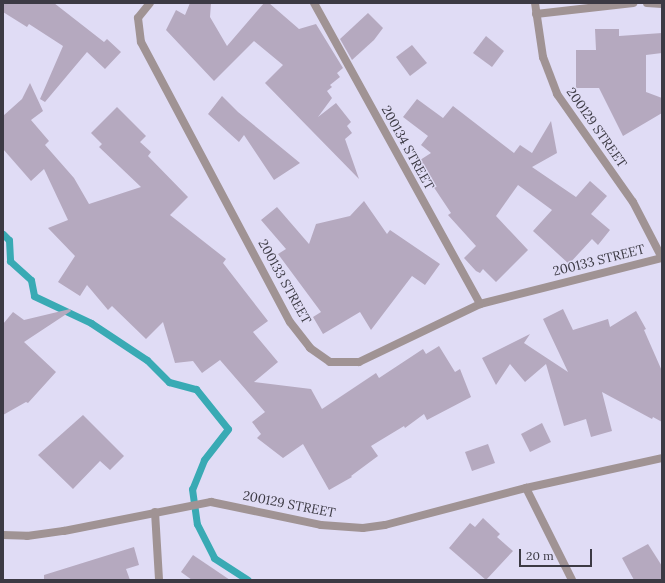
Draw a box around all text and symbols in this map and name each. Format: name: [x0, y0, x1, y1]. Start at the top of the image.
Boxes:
street label: 200129 STREET: [563, 85, 629, 171]
street label: 200134 STREET: [377, 103, 437, 193]
street label: 200133 STREET: [254, 237, 314, 327]
street label: 200133 STREET: [551, 242, 647, 280]
street label: 200129 STREET: [241, 488, 337, 522]
scale bar: [521, 541, 594, 567]
text: 20 m: [526, 548, 554, 563]

